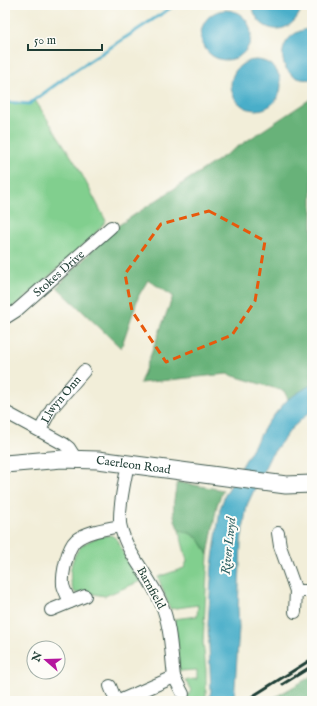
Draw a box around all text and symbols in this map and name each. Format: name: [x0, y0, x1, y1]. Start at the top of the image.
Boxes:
scale bar: [28, 26, 102, 52]
text: 50 m: [34, 33, 56, 48]
street label: Stokes Drive: [30, 246, 88, 300]
street label: Llwyn Onn: [37, 372, 85, 426]
street label: Caerleon Road: [95, 452, 172, 477]
water label: River Lwyd: [218, 515, 241, 576]
street label: Barnfield: [133, 564, 169, 612]
north arrow: [26, 640, 66, 680]
text: N: [29, 650, 46, 665]

